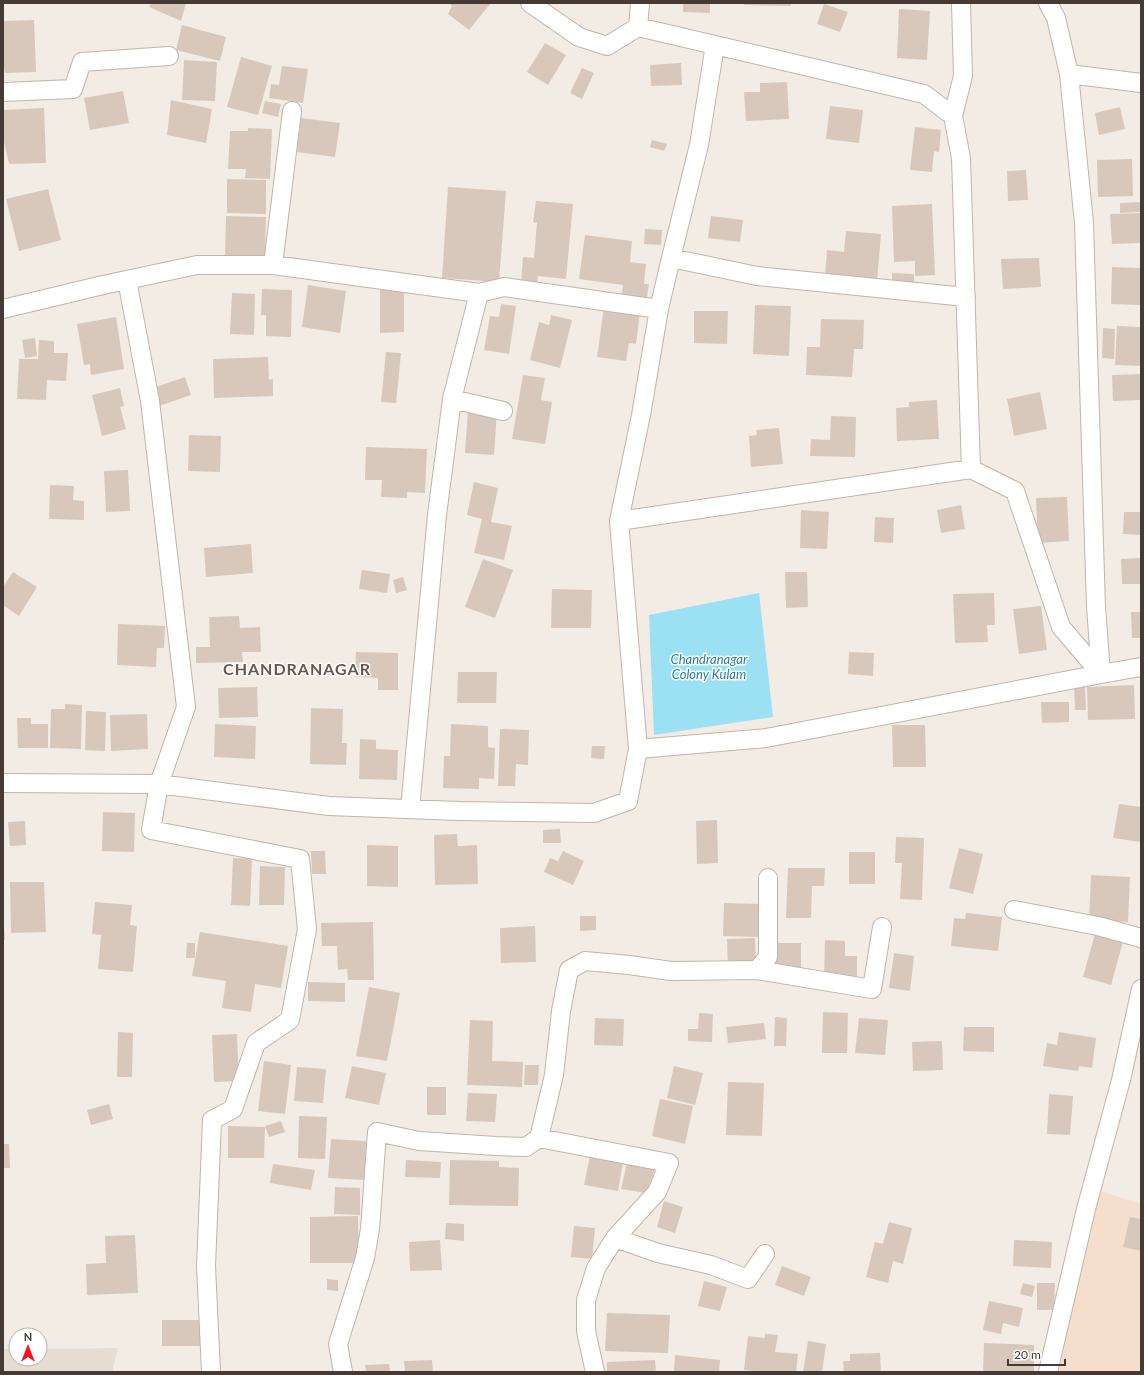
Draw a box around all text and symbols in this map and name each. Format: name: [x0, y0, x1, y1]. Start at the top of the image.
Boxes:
water label: Chandranagar Colony Kulam: [671, 651, 748, 682]
district label: CHANDRANAGAR: [223, 659, 371, 678]
north arrow: [8, 1327, 48, 1367]
text: N: [24, 1330, 32, 1343]
scale bar: [1008, 1341, 1065, 1367]
text: 20 m: [1014, 1347, 1041, 1362]

